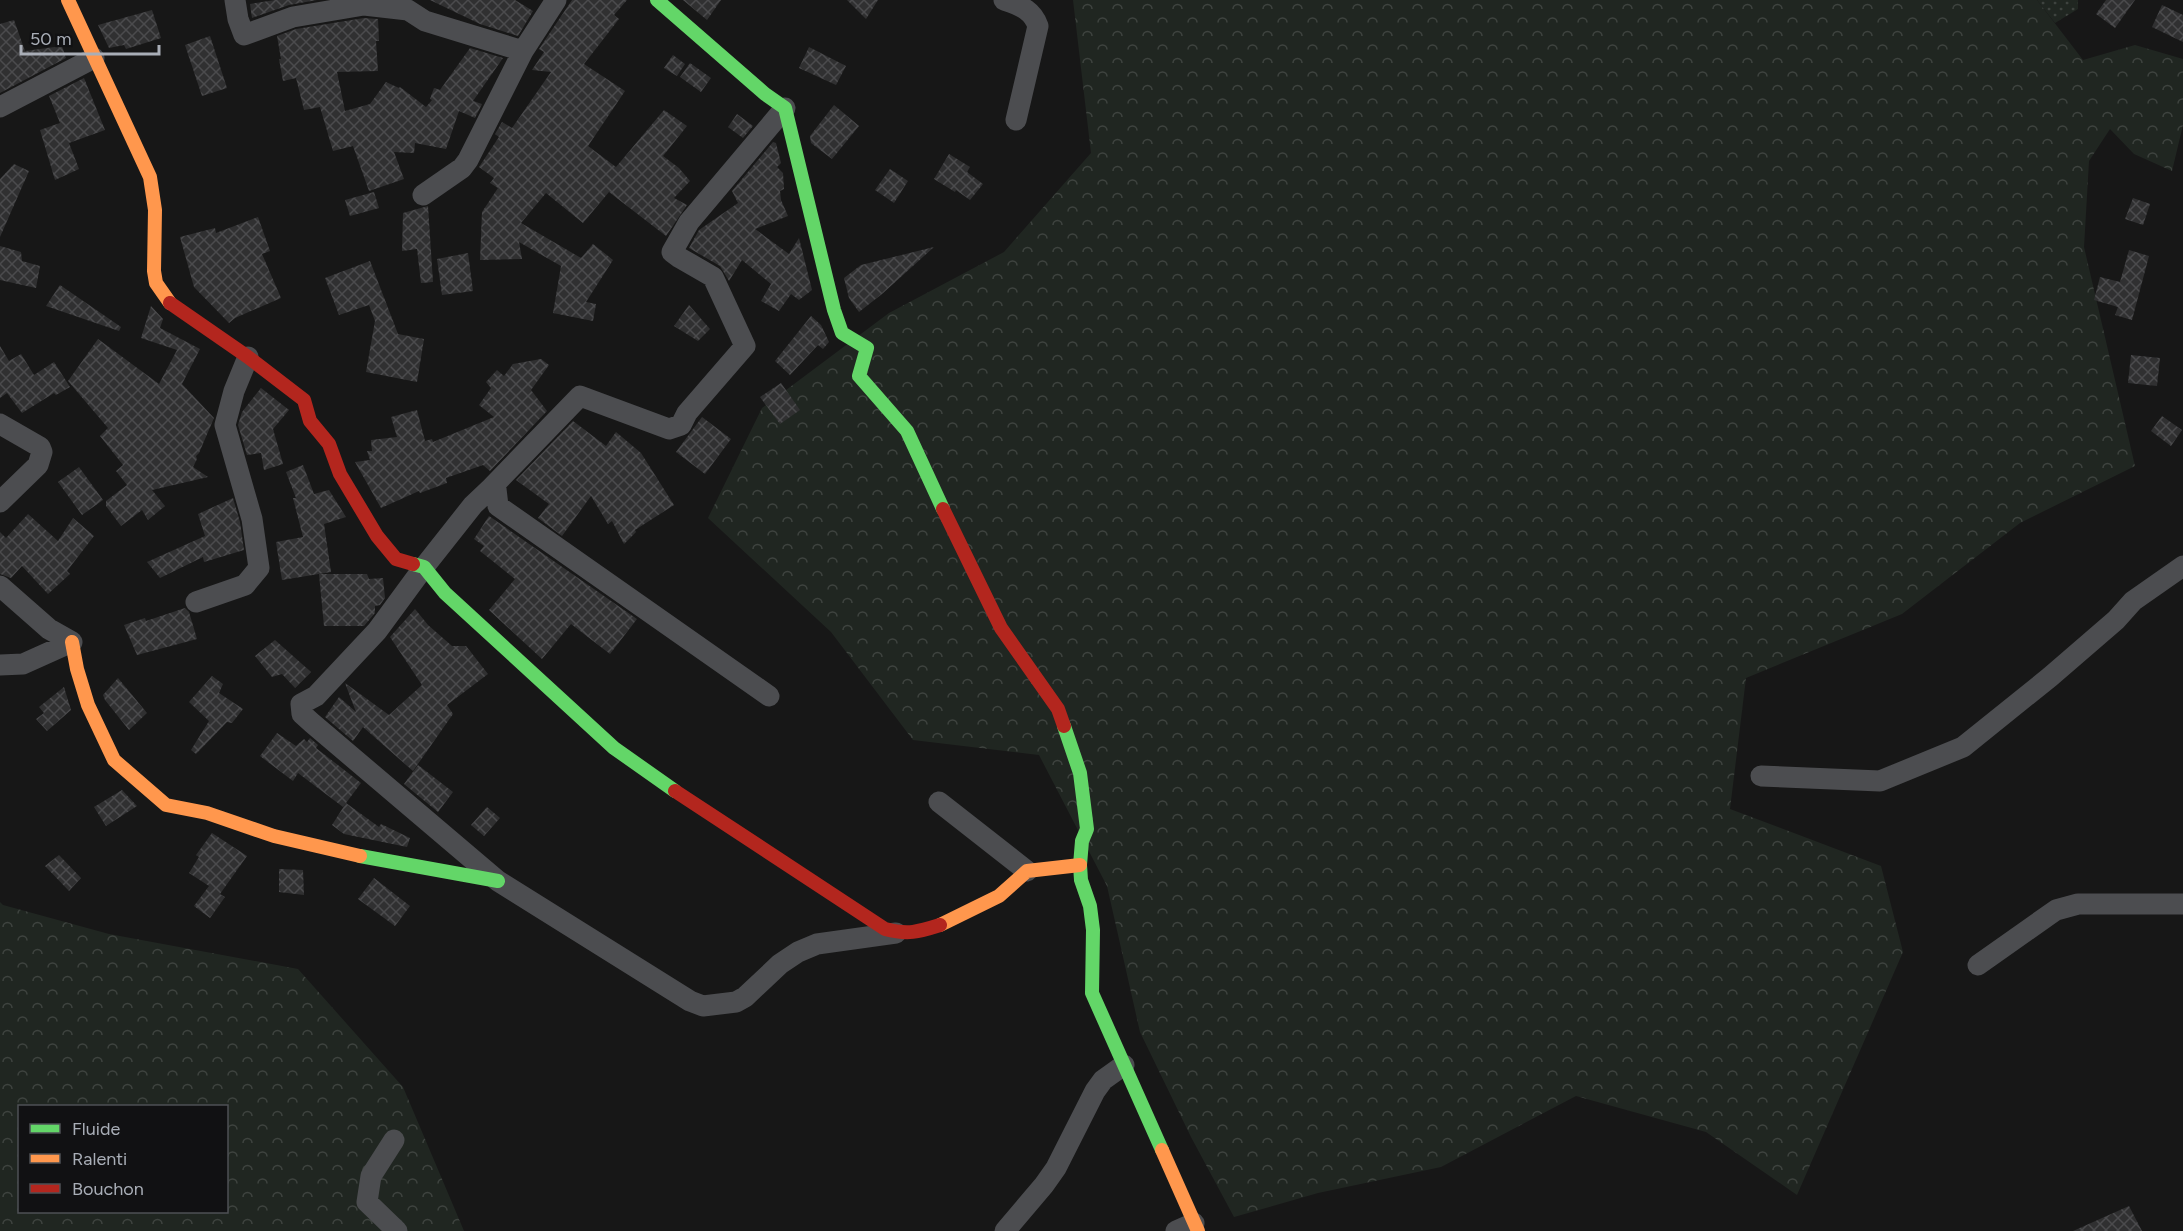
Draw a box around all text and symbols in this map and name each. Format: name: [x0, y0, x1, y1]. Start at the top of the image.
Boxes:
scale bar: [21, 18, 159, 56]
text: 50 m: [30, 28, 72, 50]
legend: [18, 1105, 228, 1213]
text: Fluide: [72, 1118, 121, 1140]
text: Ralenti: [72, 1148, 127, 1170]
text: Bouchon: [72, 1178, 144, 1200]

